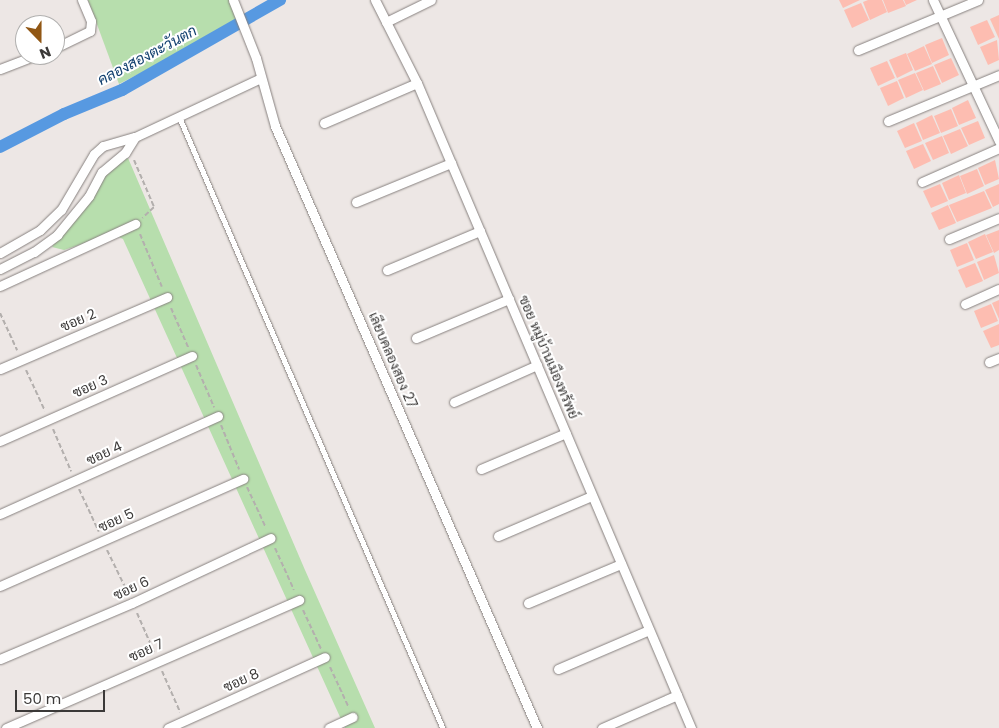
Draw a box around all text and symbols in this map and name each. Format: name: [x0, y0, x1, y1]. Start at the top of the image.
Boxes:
north arrow: [15, 15, 65, 65]
water label: คลองสองตะวันตก: [94, 21, 200, 89]
text: N: [37, 42, 54, 64]
street label: ซอย หมู่บ้านเมืองทรัพย์: [515, 293, 583, 421]
street label: ซอย 2: [58, 305, 98, 335]
street label: เลียบคลองสอง 27: [365, 309, 421, 411]
street label: ซอย 3: [70, 371, 110, 401]
street label: ซอย 4: [84, 437, 124, 469]
street label: ซอย 5: [96, 505, 136, 535]
street label: ซอย 6: [110, 573, 152, 603]
street label: ซอย 7: [126, 635, 166, 665]
street label: ซอย 8: [220, 665, 262, 695]
scale bar: [18, 680, 108, 712]
text: 50 m: [23, 688, 61, 709]

